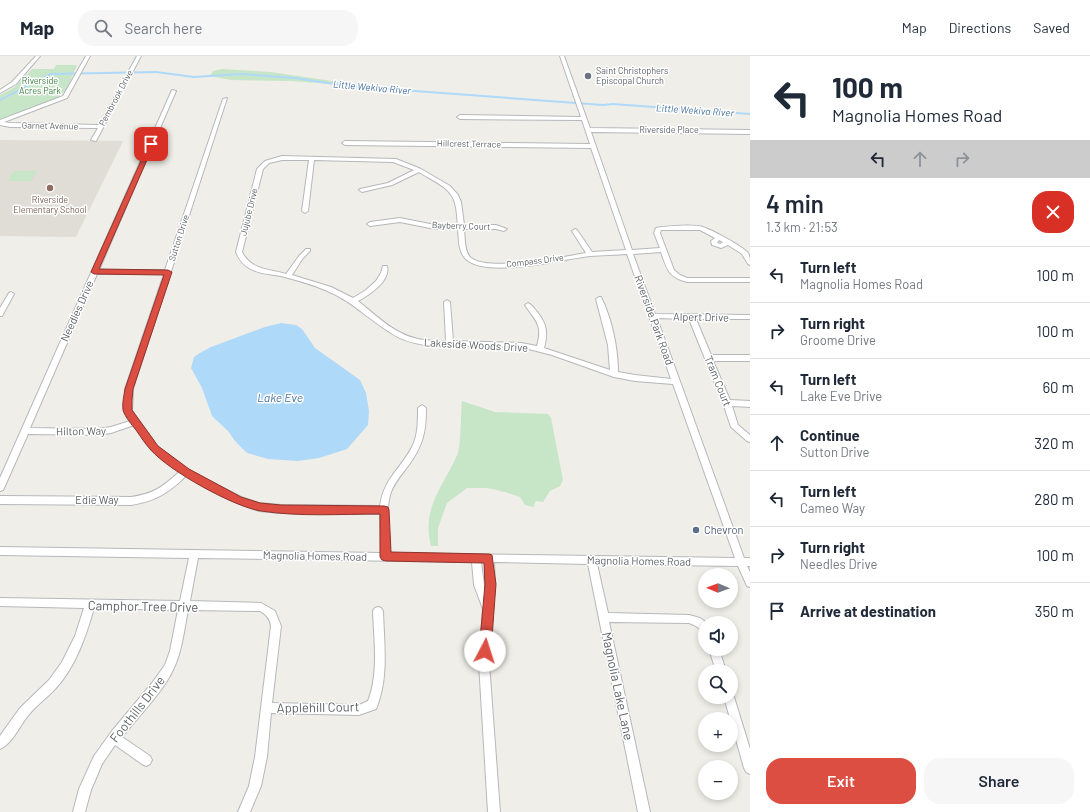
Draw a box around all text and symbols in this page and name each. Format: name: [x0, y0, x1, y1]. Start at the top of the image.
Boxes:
search box: [78, 10, 358, 46]
text: Map: [20, 16, 54, 39]
icon: search: [92, 17, 114, 39]
text: Search here: [124, 19, 202, 37]
text: Map: [902, 19, 927, 36]
text: Directions: [949, 19, 1011, 36]
text: Saved: [1033, 19, 1070, 36]
place label: Saint Christophers Episcopal Church: [596, 65, 668, 86]
street label: Pembrook Drive: [96, 68, 135, 128]
text: 100 m: [832, 70, 903, 104]
marker: Saint Christophers Episcopal Church: [583, 71, 593, 81]
icon: left: [766, 72, 818, 124]
park label: Riverside Acres Park: [19, 75, 61, 96]
water label: Little Wekiva River: [333, 78, 412, 96]
water label: Little Wekiva River: [656, 101, 735, 119]
text: Magnolia Homes Road: [832, 104, 1002, 126]
street label: Garnet Avenue: [22, 120, 79, 131]
street label: Riverside Place: [639, 124, 699, 135]
pin: [134, 127, 168, 161]
icon: arrive: [140, 133, 162, 155]
street label: Hillcrest Terrace: [437, 137, 501, 150]
icon: left: [867, 148, 889, 170]
icon: ahead: [909, 148, 931, 170]
icon: right: [951, 148, 973, 170]
marker: Riverside Elementary School: [45, 183, 55, 193]
street label: Jujube Drive: [237, 187, 260, 237]
text: 4 min: [766, 189, 824, 218]
button: close: [1032, 191, 1074, 233]
place label: Riverside Elementary School: [13, 194, 87, 215]
street label: Sutton Drive: [166, 213, 191, 262]
street label: Bayberry Court: [432, 219, 490, 232]
text: 1.3 km · 21:53: [766, 219, 838, 235]
street label: Compass Drive: [506, 252, 564, 269]
text: Turn left: [800, 258, 856, 276]
icon: left: [766, 264, 788, 286]
text: 100 m: [1036, 266, 1074, 284]
street label: Riverside Park Road: [632, 273, 677, 367]
text: Magnolia Homes Road: [800, 276, 923, 292]
street label: Needles Drive: [57, 278, 96, 343]
street label: Alpert Drive: [673, 310, 729, 323]
text: Turn right: [800, 314, 865, 332]
icon: right: [766, 320, 788, 342]
text: 100 m: [1036, 322, 1074, 340]
text: Groome Drive: [800, 332, 876, 348]
street label: Lakeside Woods Drive: [424, 335, 529, 354]
street label: Tram Court: [702, 354, 734, 408]
text: Turn left: [800, 370, 856, 388]
icon: left: [766, 376, 788, 398]
text: 60 m: [1042, 378, 1074, 396]
text: Lake Eve Drive: [800, 388, 882, 404]
water label: Lake Eve: [257, 390, 303, 404]
street label: Hilton Way: [56, 424, 106, 437]
text: Continue: [800, 426, 860, 444]
icon: ahead: [766, 432, 788, 454]
text: 320 m: [1034, 434, 1074, 452]
text: Sutton Drive: [800, 444, 870, 460]
text: Turn left: [800, 482, 856, 500]
icon: left: [766, 488, 788, 510]
text: 280 m: [1034, 490, 1074, 508]
street label: Edie Way: [75, 493, 119, 506]
text: Cameo Way: [800, 500, 865, 516]
place label: Chevron: [704, 523, 743, 536]
marker: Chevron: [691, 525, 701, 535]
text: Turn right: [800, 538, 865, 556]
icon: right: [766, 544, 788, 566]
text: 100 m: [1036, 546, 1074, 564]
street label: Magnolia Homes Road: [263, 548, 367, 563]
street label: Magnolia Homes Road: [587, 553, 691, 568]
text: Needles Drive: [800, 556, 877, 572]
north arrow: [698, 568, 738, 608]
map controls: [698, 568, 738, 800]
street label: Camphor Tree Drive: [88, 597, 198, 615]
icon: arrive: [766, 600, 788, 622]
text: Arrive at destination: [800, 602, 936, 620]
text: 350 m: [1035, 602, 1074, 620]
button: sound: [698, 616, 738, 656]
position arrow: [464, 630, 506, 672]
street label: Magnolia Lake Lane: [599, 630, 637, 742]
button: search: [698, 664, 738, 704]
street label: Foothills Drive: [106, 673, 168, 745]
street label: Applehill Court: [277, 698, 359, 716]
button: +: [698, 712, 738, 752]
button: Exit: [766, 758, 916, 804]
button: Share: [924, 758, 1074, 804]
button: −: [698, 760, 738, 800]

